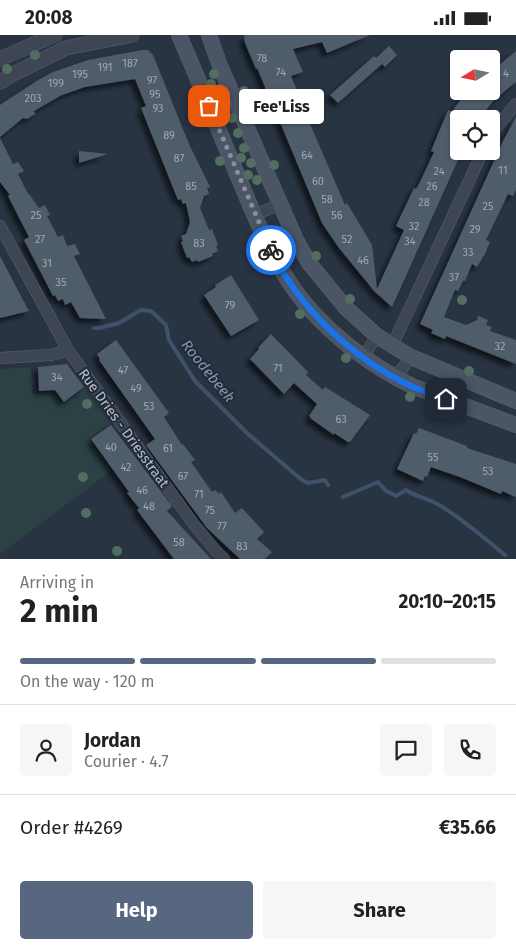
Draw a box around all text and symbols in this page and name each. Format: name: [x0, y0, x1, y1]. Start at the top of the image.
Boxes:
text: 20:08: [25, 6, 73, 29]
north arrow: [450, 50, 500, 100]
map controls: [450, 50, 500, 160]
house number: 78: [257, 52, 267, 65]
house number: 187: [122, 57, 138, 70]
house number: 191: [97, 61, 113, 74]
house number: 74: [276, 66, 286, 79]
house number: 4: [503, 67, 509, 80]
house number: 195: [72, 68, 89, 81]
house number: 97: [147, 74, 157, 87]
house number: 199: [48, 77, 64, 90]
pin: [188, 85, 230, 127]
house number: 95: [149, 88, 161, 101]
callout: Fee'Liss: [239, 89, 324, 123]
house number: 203: [25, 92, 41, 105]
icon: bag: [195, 92, 223, 120]
text: Fee'Liss: [253, 97, 310, 116]
house number: 93: [152, 102, 164, 115]
button: locate: [450, 110, 500, 160]
house number: 89: [163, 129, 175, 142]
house number: 64: [301, 149, 313, 162]
house number: 87: [174, 152, 185, 165]
house number: 11: [498, 164, 508, 177]
house number: 24: [434, 165, 445, 178]
house number: 60: [312, 175, 324, 188]
house number: 85: [185, 180, 197, 193]
house number: 26: [426, 180, 438, 193]
house number: 58: [321, 193, 333, 206]
house number: 28: [418, 196, 430, 209]
house number: 25: [483, 200, 494, 213]
house number: 25: [31, 209, 42, 222]
house number: 56: [331, 209, 343, 222]
house number: 32: [409, 220, 419, 233]
house number: 29: [469, 223, 481, 236]
courier: [246, 225, 296, 275]
house number: 27: [35, 233, 45, 246]
house number: 52: [342, 233, 352, 246]
house number: 34: [404, 235, 416, 248]
icon: bike: [257, 236, 285, 264]
house number: 83: [193, 237, 205, 250]
house number: 33: [463, 246, 473, 259]
house number: 46: [357, 254, 369, 267]
house number: 31: [42, 257, 52, 270]
house number: 37: [449, 271, 459, 284]
house number: 35: [56, 276, 67, 289]
house number: 79: [225, 299, 235, 312]
water label: Roodebeek: [177, 336, 239, 406]
house number: 32: [495, 340, 505, 353]
house number: 71: [273, 362, 283, 375]
house number: 47: [118, 364, 128, 377]
street label: Rue Dries - Driesstraat: [75, 366, 173, 492]
house number: 34: [51, 371, 63, 384]
pin: [425, 378, 467, 420]
house number: 49: [130, 382, 142, 395]
icon: home: [432, 385, 460, 413]
house number: 53: [144, 400, 154, 413]
house number: 63: [335, 413, 347, 426]
house number: 40: [105, 441, 117, 454]
house number: 61: [163, 442, 173, 455]
house number: 55: [428, 451, 439, 464]
house number: 42: [120, 461, 132, 474]
house number: 53: [483, 465, 493, 478]
house number: 67: [178, 470, 188, 483]
house number: 46: [136, 484, 148, 497]
house number: 71: [194, 488, 204, 501]
house number: 48: [143, 500, 155, 513]
house number: 75: [205, 504, 216, 517]
house number: 77: [217, 520, 227, 533]
house number: 58: [173, 536, 185, 549]
house number: 83: [236, 540, 248, 553]
text: Arriving in: [20, 573, 94, 592]
text: 20:10–20:15: [398, 590, 496, 613]
text: 2 min: [20, 592, 99, 630]
text: On the way · 120 m: [20, 672, 154, 691]
button: person: [20, 724, 72, 776]
button: chat: [380, 724, 432, 776]
button: phone: [444, 724, 496, 776]
text: Jordan: [84, 729, 141, 752]
text: Courier · 4.7: [84, 752, 169, 771]
text: Order #4269: [20, 816, 123, 839]
text: €35.66: [439, 816, 496, 839]
button: Help: [20, 881, 253, 939]
button: Share: [263, 881, 496, 939]

